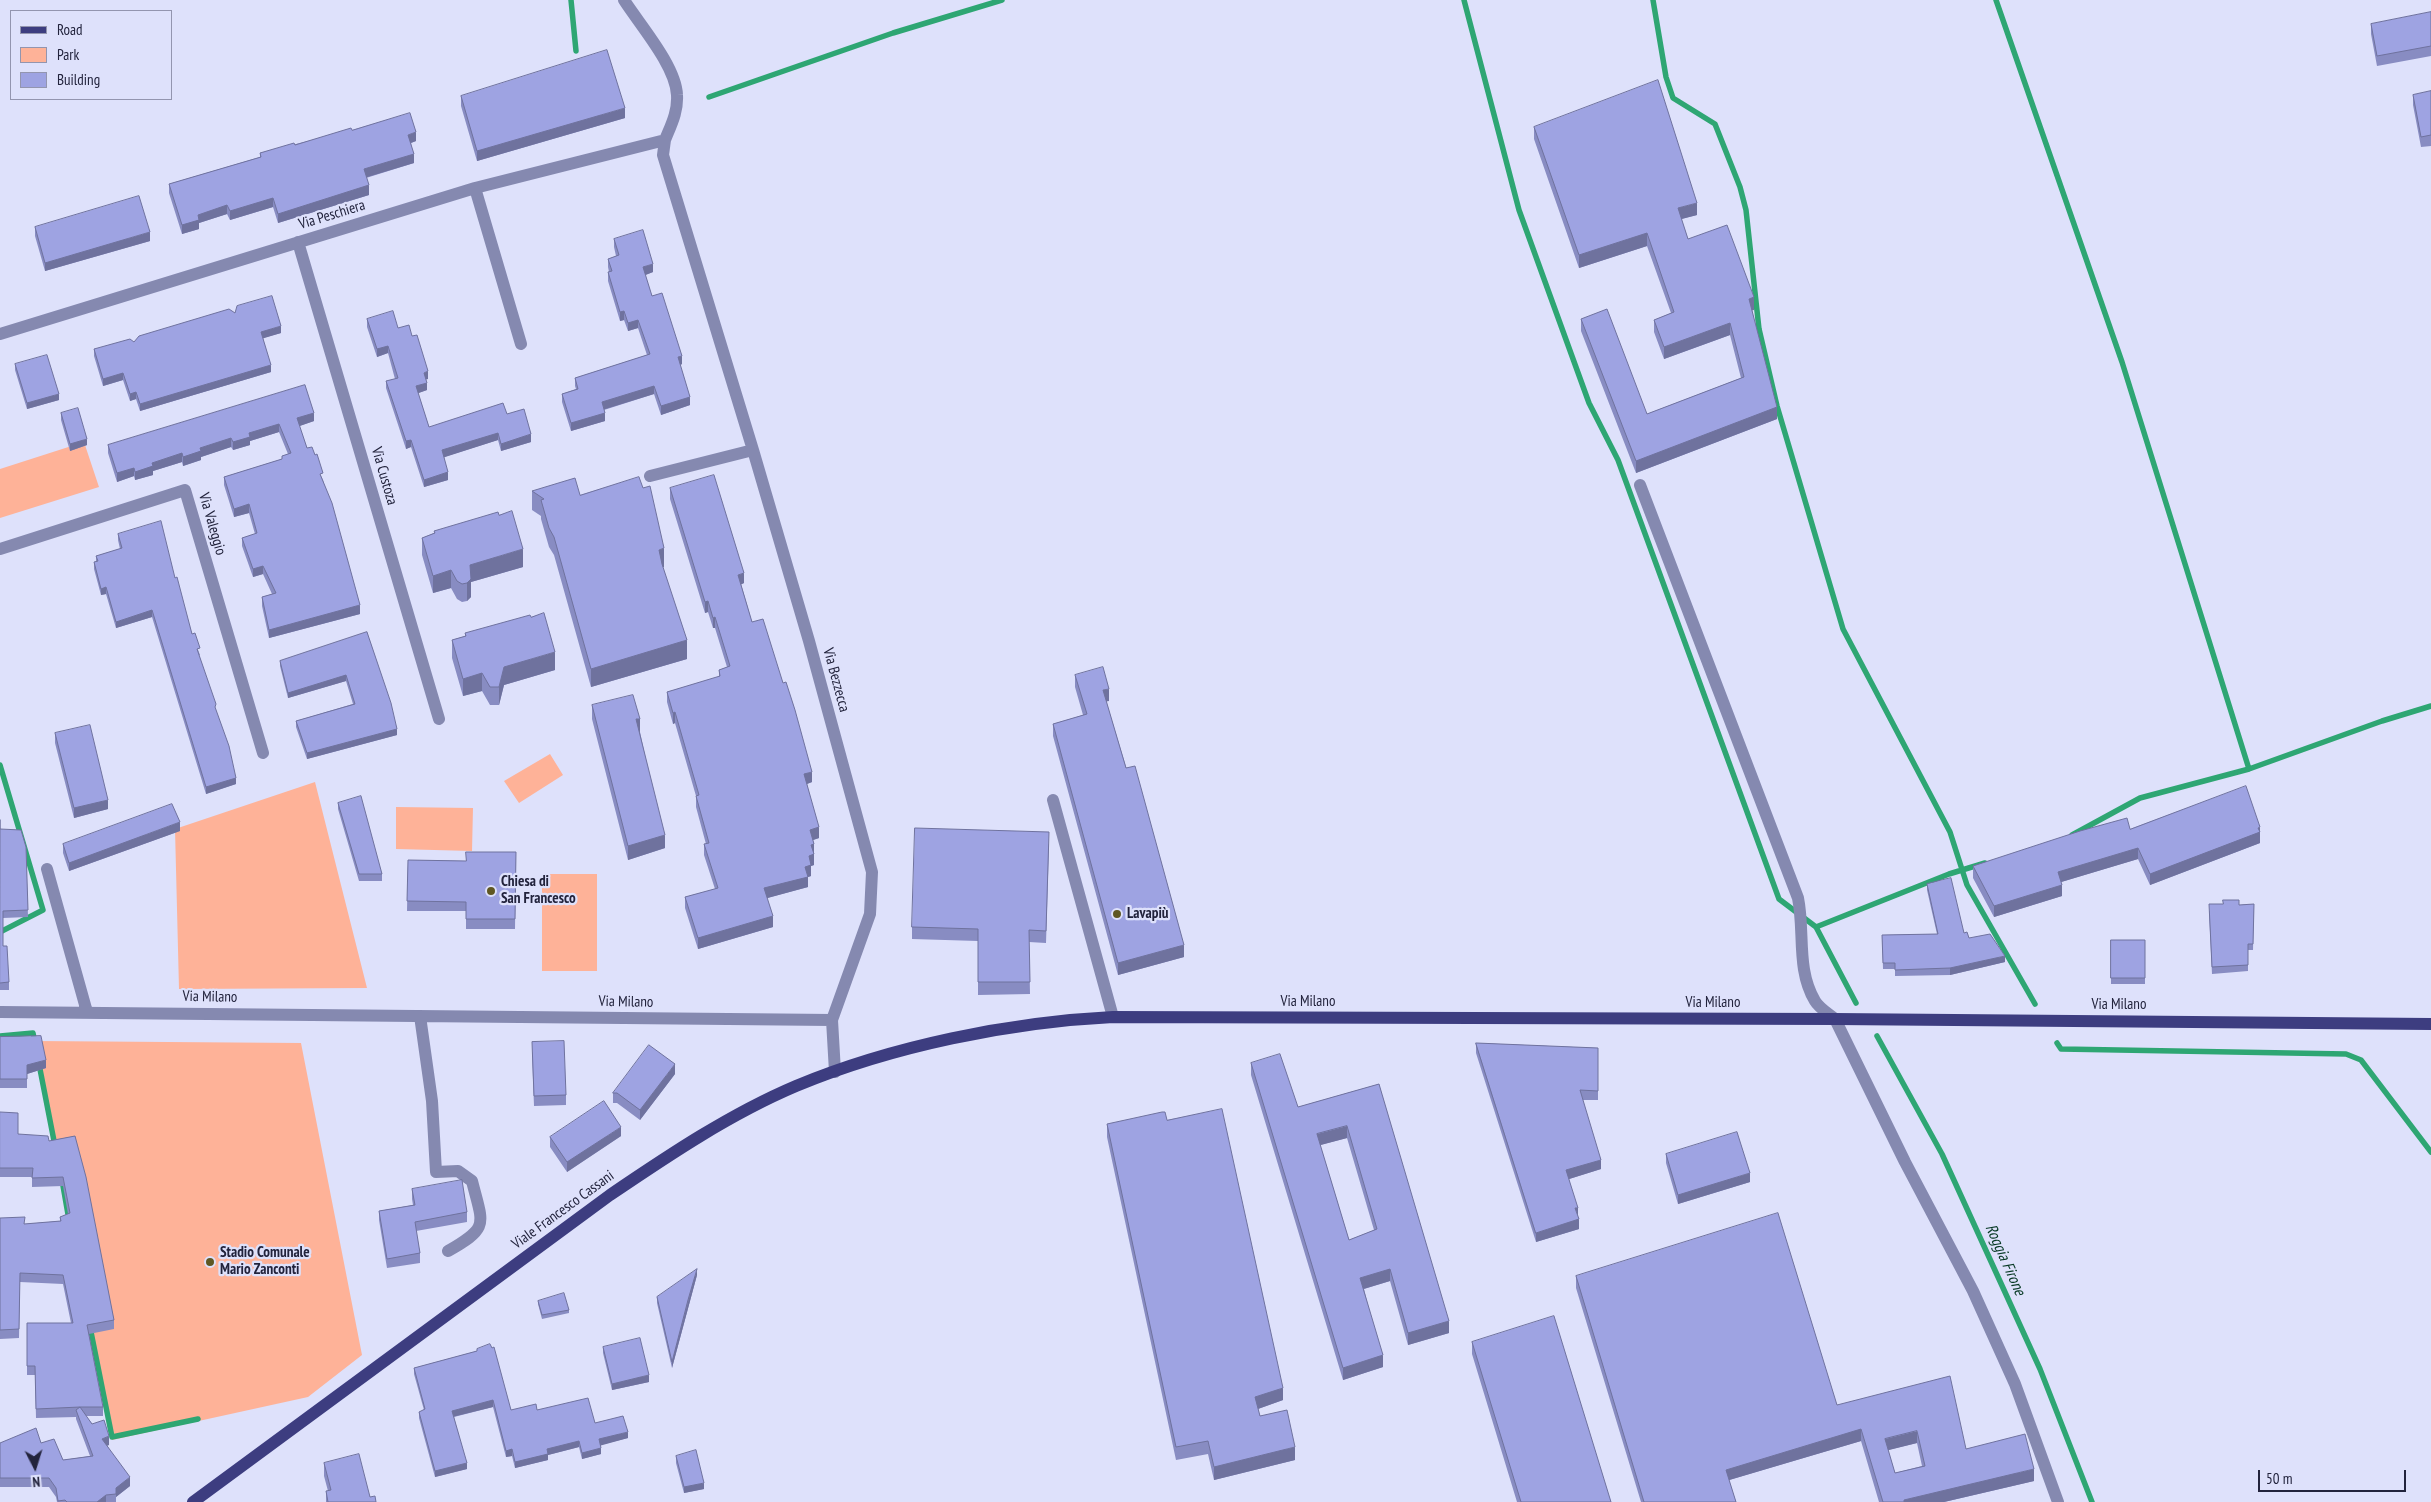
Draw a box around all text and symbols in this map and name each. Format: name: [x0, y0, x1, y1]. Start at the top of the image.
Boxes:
legend: [10, 10, 172, 100]
text: Road: [57, 20, 83, 39]
text: Park: [57, 45, 79, 64]
text: Building: [57, 70, 100, 89]
street label: Via Peschiera: [297, 196, 367, 234]
street label: Via Custoza: [367, 445, 401, 507]
street label: Via Valeggio: [195, 491, 229, 557]
street label: Via Bezzecca: [819, 646, 853, 714]
place label: Chiesa di San Francesco: [501, 873, 576, 908]
marker: Chiesa di San Francesco: [485, 885, 497, 897]
place label: Lavapiù: [1127, 905, 1169, 923]
marker: Lavapiù: [1111, 908, 1123, 920]
street label: Via Milano: [182, 988, 238, 1006]
street label: Via Milano: [598, 993, 654, 1011]
street label: Via Milano: [1281, 993, 1335, 1011]
street label: Via Milano: [1686, 994, 1740, 1012]
street label: Via Milano: [2092, 996, 2146, 1014]
street label: Viale Francesco Cassani: [508, 1167, 618, 1253]
water label: Roggia Firone: [1981, 1221, 2029, 1299]
place label: Stadio Comunale Mario Zanconti: [220, 1244, 310, 1279]
marker: Stadio Comunale Mario Zanconti: [204, 1256, 216, 1268]
north arrow: [10, 1442, 60, 1492]
scale bar: [2261, 1460, 2408, 1492]
text: 50 m: [2266, 1469, 2292, 1488]
text: N: [32, 1473, 41, 1491]

